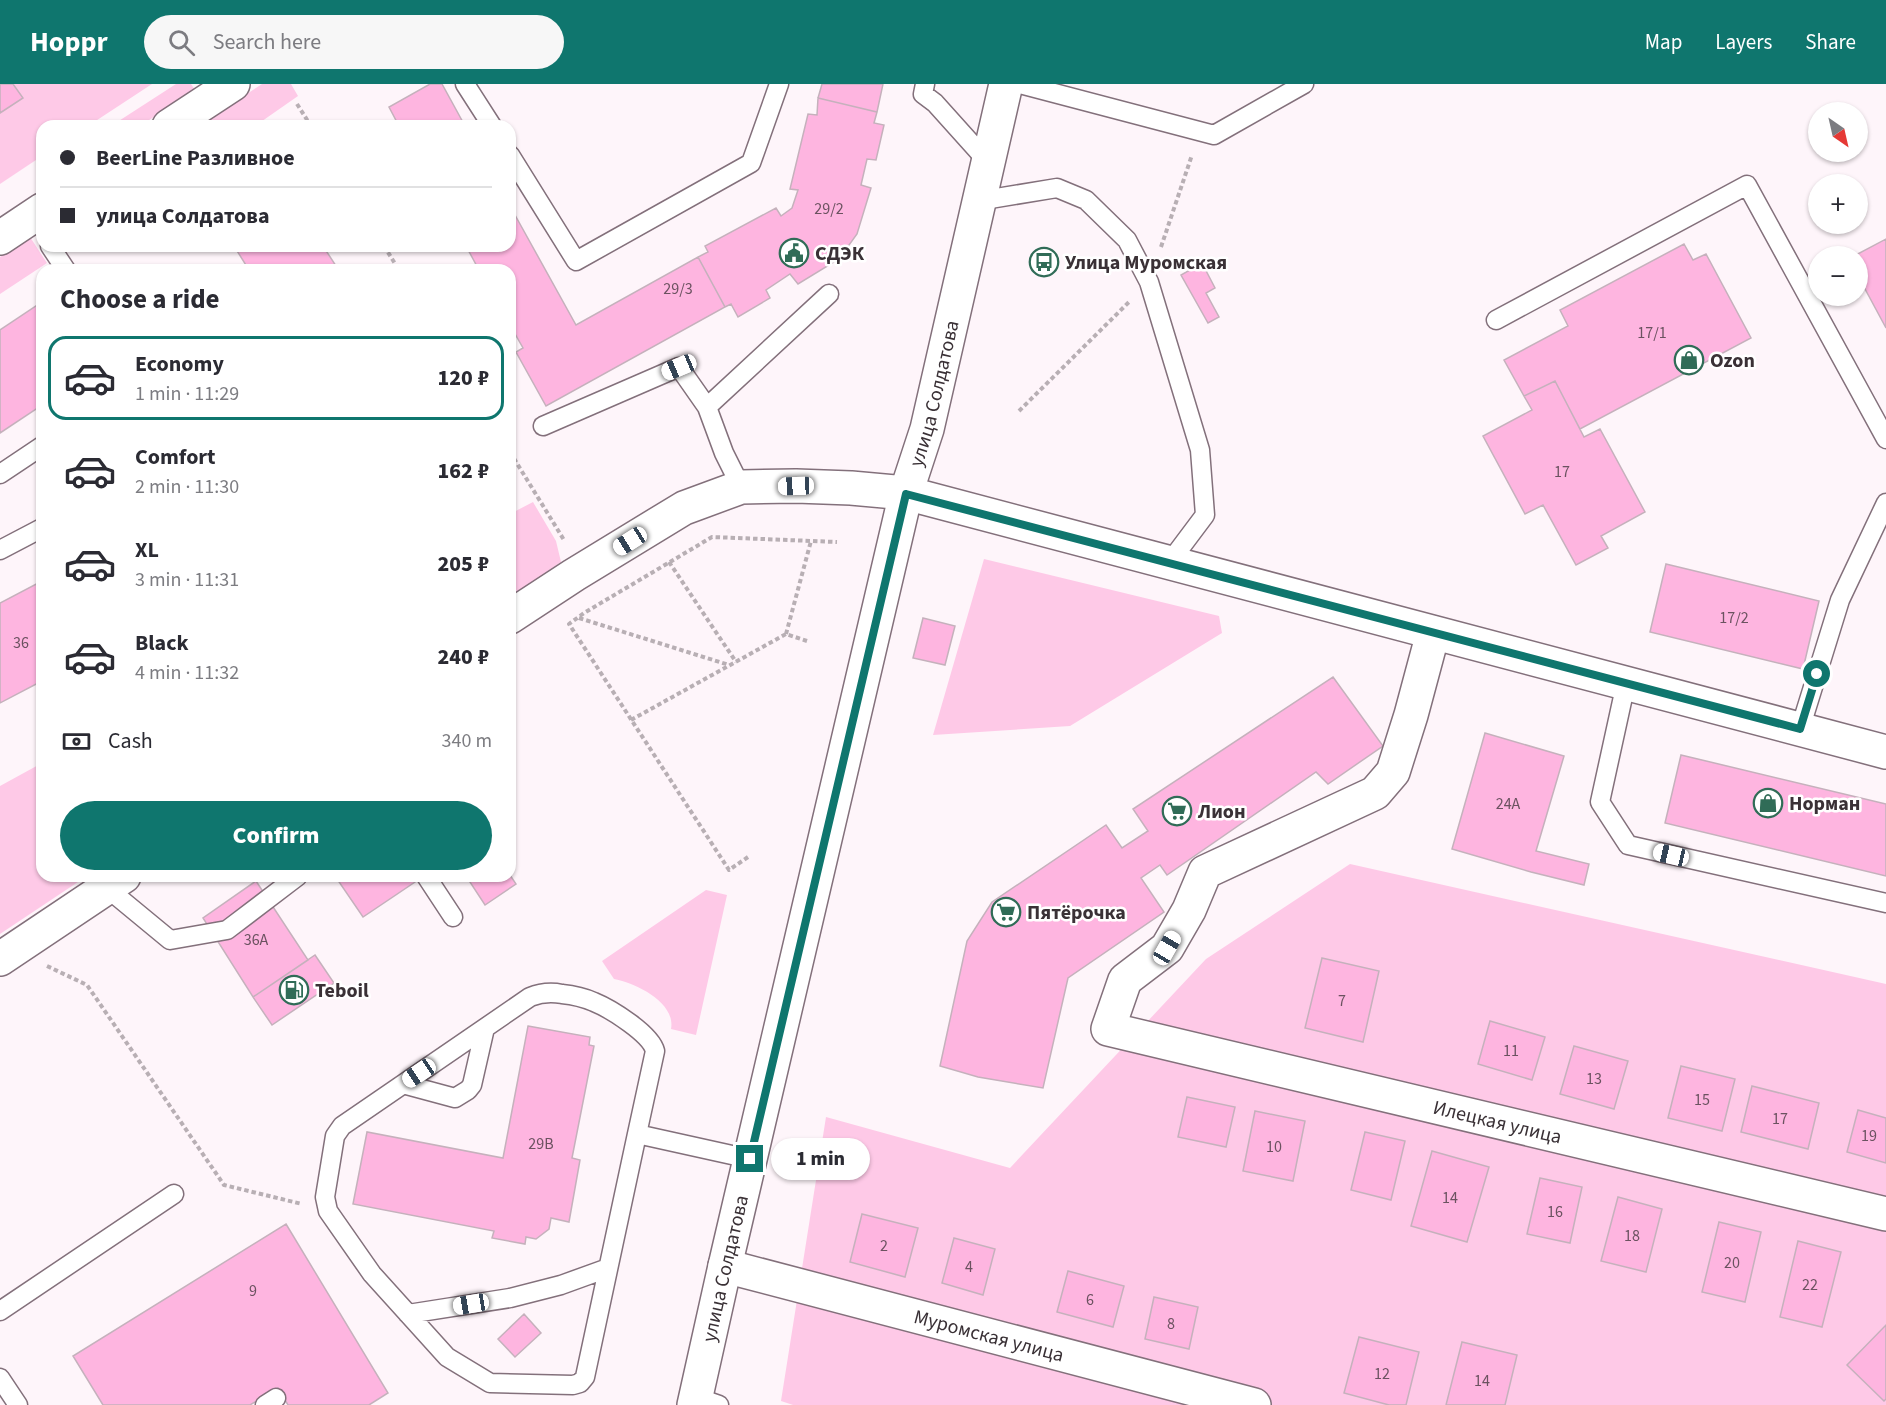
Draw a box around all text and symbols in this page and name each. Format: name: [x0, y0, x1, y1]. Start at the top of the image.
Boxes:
search box: [144, 15, 564, 69]
text: Hoppr: [30, 22, 108, 62]
icon: search: [165, 26, 198, 59]
text: Search here: [213, 26, 321, 58]
text: Map: [1645, 27, 1682, 57]
text: Layers: [1715, 27, 1772, 57]
text: Share: [1805, 27, 1856, 57]
north arrow: [1808, 102, 1868, 162]
map controls: [1808, 102, 1868, 306]
text: BeerLine Разливное: [96, 142, 295, 174]
button: +: [1808, 174, 1868, 234]
house number: 29/2: [814, 198, 844, 220]
text: улица Солдатова: [96, 200, 270, 232]
public building icon: СДЭК: [778, 237, 810, 269]
place label: СДЭК: [815, 240, 865, 268]
bus stop icon: Улица Муромская: [1028, 246, 1060, 278]
button: −: [1808, 246, 1868, 306]
place label: Улица Муромская: [1065, 249, 1227, 277]
house number: 29/3: [663, 278, 693, 300]
text: Choose a ride: [60, 280, 220, 319]
street label: улица Солдатова: [903, 318, 966, 470]
house number: 17/1: [1637, 322, 1667, 344]
shop icon: Ozon: [1673, 344, 1705, 376]
place label: Ozon: [1710, 347, 1755, 375]
text: Economy: [135, 348, 224, 380]
icon: car: [63, 351, 117, 405]
car: [659, 352, 699, 382]
text: 120 ₽: [438, 362, 489, 394]
text: 1 min · 11:29: [135, 380, 239, 408]
text: Comfort: [135, 441, 216, 473]
icon: car: [63, 444, 117, 498]
text: 162 ₽: [438, 455, 489, 487]
house number: 17: [1554, 461, 1570, 483]
text: 2 min · 11:30: [135, 473, 239, 501]
car: [778, 476, 814, 496]
car: [610, 524, 650, 558]
text: XL: [135, 534, 159, 566]
icon: car: [63, 537, 117, 591]
text: 205 ₽: [438, 548, 489, 580]
text: 3 min · 11:31: [135, 566, 239, 594]
house number: 17/2: [1719, 607, 1749, 629]
text: Black: [135, 627, 189, 659]
icon: car: [63, 630, 117, 684]
house number: 36: [13, 632, 29, 654]
text: 240 ₽: [438, 641, 489, 673]
text: 4 min · 11:32: [135, 659, 239, 687]
route start: [1803, 660, 1830, 687]
icon: cash: [60, 725, 93, 758]
text: Cash: [108, 725, 153, 757]
text: 340 m: [442, 727, 492, 755]
shop icon: Норман: [1752, 787, 1784, 819]
place label: Норман: [1789, 790, 1860, 818]
house number: 24А: [1496, 793, 1521, 815]
supermarket icon: Лион: [1161, 795, 1193, 827]
place label: Лион: [1197, 798, 1246, 826]
button: Confirm: [60, 801, 492, 870]
car: [1651, 842, 1691, 868]
supermarket icon: Пятёрочка: [990, 896, 1022, 928]
place label: Пятёрочка: [1027, 899, 1126, 927]
car: [1150, 928, 1184, 968]
house number: 36А: [244, 929, 269, 951]
fuel station icon: Teboil: [278, 974, 310, 1006]
place label: Teboil: [315, 977, 369, 1005]
house number: 7: [1338, 990, 1346, 1012]
house number: 11: [1503, 1040, 1519, 1062]
car: [399, 1055, 439, 1091]
house number: 13: [1586, 1068, 1602, 1090]
house number: 15: [1694, 1089, 1710, 1111]
street label: Илецкая улица: [1430, 1094, 1564, 1151]
house number: 17: [1772, 1108, 1788, 1130]
house number: 19: [1861, 1125, 1877, 1147]
house number: 29В: [528, 1133, 554, 1155]
house number: 10: [1266, 1136, 1282, 1158]
callout: 1 min: [771, 1138, 870, 1180]
route end: [736, 1145, 763, 1172]
text: 1 min: [796, 1145, 845, 1173]
house number: 14: [1442, 1187, 1458, 1209]
street label: улица Солдатова: [695, 1192, 756, 1345]
house number: 16: [1547, 1201, 1563, 1223]
house number: 18: [1624, 1225, 1640, 1247]
house number: 2: [880, 1235, 888, 1257]
house number: 20: [1724, 1252, 1740, 1274]
house number: 4: [965, 1256, 973, 1278]
house number: 22: [1802, 1274, 1818, 1296]
house number: 9: [249, 1280, 257, 1302]
house number: 6: [1086, 1289, 1094, 1311]
car: [452, 1292, 490, 1316]
street label: Муромская улица: [911, 1303, 1067, 1369]
house number: 8: [1167, 1313, 1175, 1335]
house number: 12: [1374, 1363, 1390, 1385]
house number: 14: [1474, 1370, 1490, 1392]

